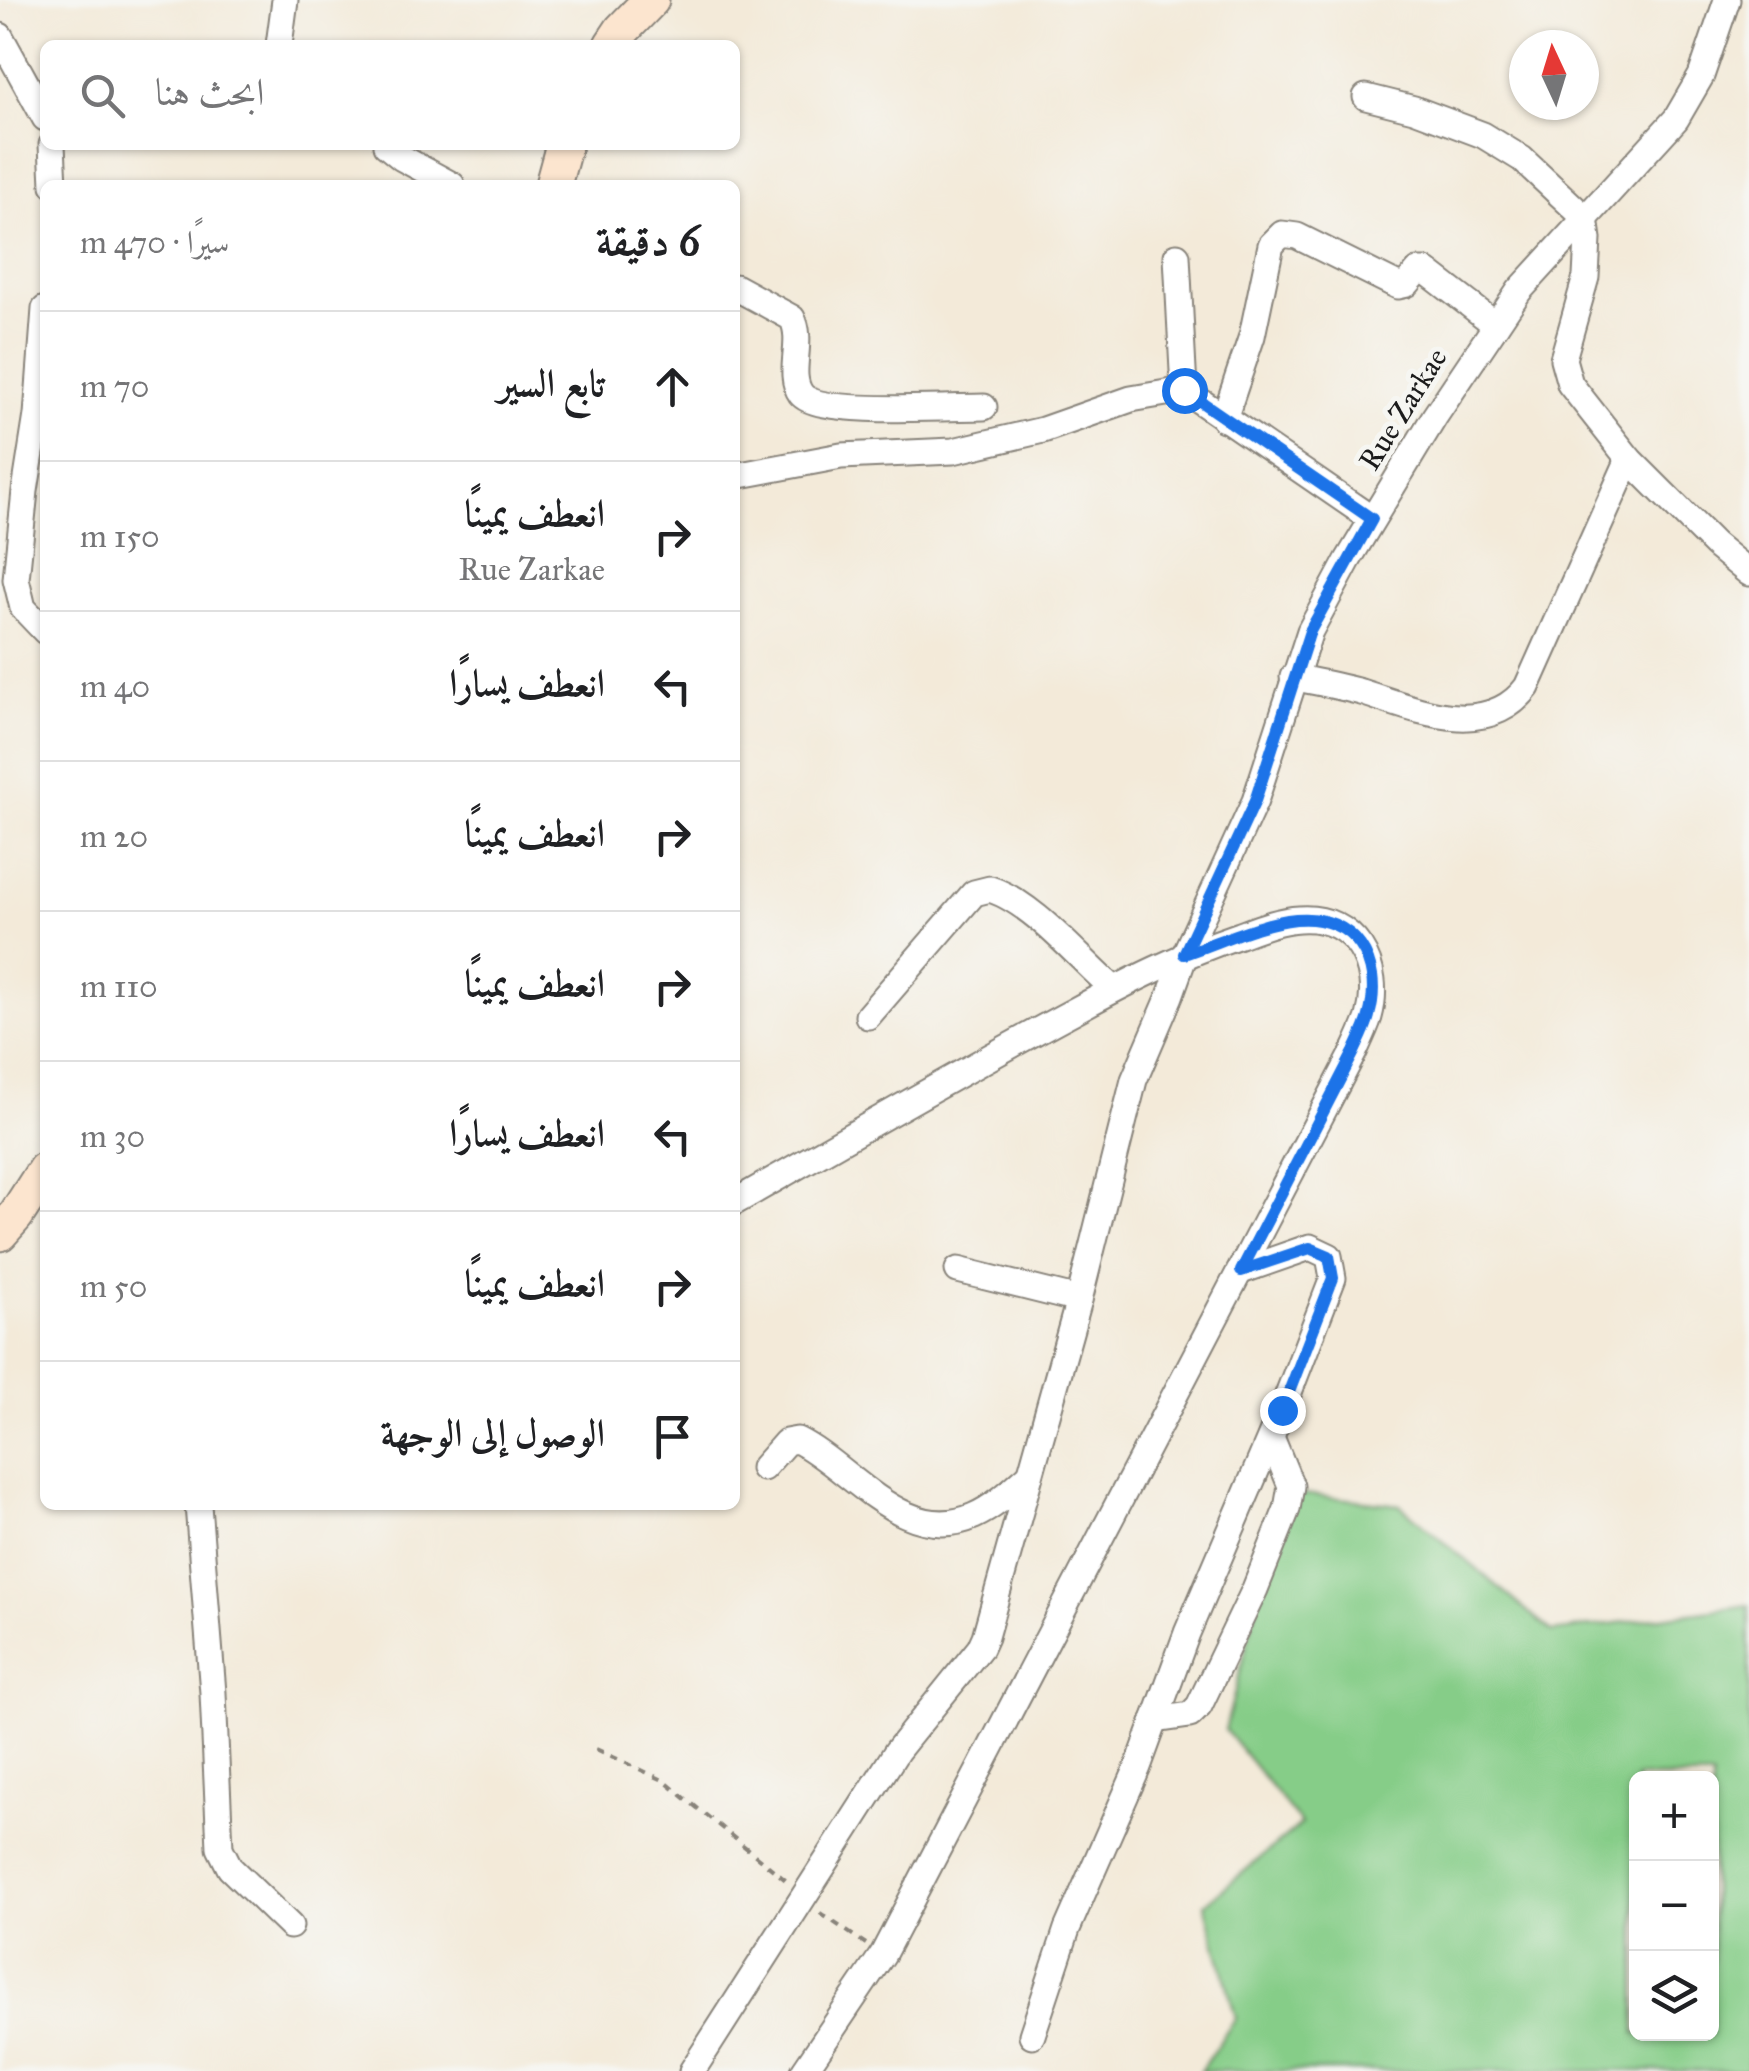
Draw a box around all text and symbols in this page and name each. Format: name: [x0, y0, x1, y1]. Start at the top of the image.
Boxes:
north arrow: [1509, 30, 1599, 120]
search box: [40, 40, 740, 150]
icon: search: [75, 68, 130, 123]
text: ابحث هنا: [155, 69, 265, 115]
text: 6 دقيقة: [596, 215, 700, 267]
text: سيرًا · 470 m: [80, 223, 229, 262]
street label: Rue Zarkae: [1351, 341, 1455, 477]
icon: ahead: [645, 359, 700, 414]
text: تابع السير: [498, 360, 605, 406]
text: 70 m: [80, 367, 149, 406]
route start: [1162, 368, 1208, 414]
text: انعطف يمينًا: [464, 490, 605, 536]
icon: right: [645, 509, 700, 564]
text: 150 m: [80, 517, 160, 556]
text: Rue Zarkae: [459, 550, 605, 589]
icon: left: [645, 659, 700, 714]
text: انعطف يسارًا: [449, 660, 605, 706]
text: 40 m: [80, 667, 150, 706]
icon: right: [645, 809, 700, 864]
text: انعطف يمينًا: [464, 810, 605, 856]
text: 20 m: [80, 817, 148, 856]
icon: right: [645, 959, 700, 1014]
text: انعطف يمينًا: [464, 960, 605, 1006]
text: 110 m: [80, 967, 158, 1006]
icon: left: [645, 1109, 700, 1164]
text: انعطف يسارًا: [449, 1110, 605, 1156]
text: 30 m: [80, 1117, 145, 1156]
icon: right: [645, 1259, 700, 1314]
text: انعطف يمينًا: [464, 1260, 605, 1306]
text: 50 m: [80, 1267, 147, 1306]
route end: [1260, 1388, 1306, 1434]
icon: arrive: [645, 1409, 700, 1464]
text: الوصول إلى الوجهة: [380, 1410, 605, 1456]
map controls: [1629, 1771, 1719, 2041]
button: +: [1629, 1771, 1719, 1861]
button: −: [1629, 1861, 1719, 1951]
button: layers: [1629, 1951, 1719, 2041]

